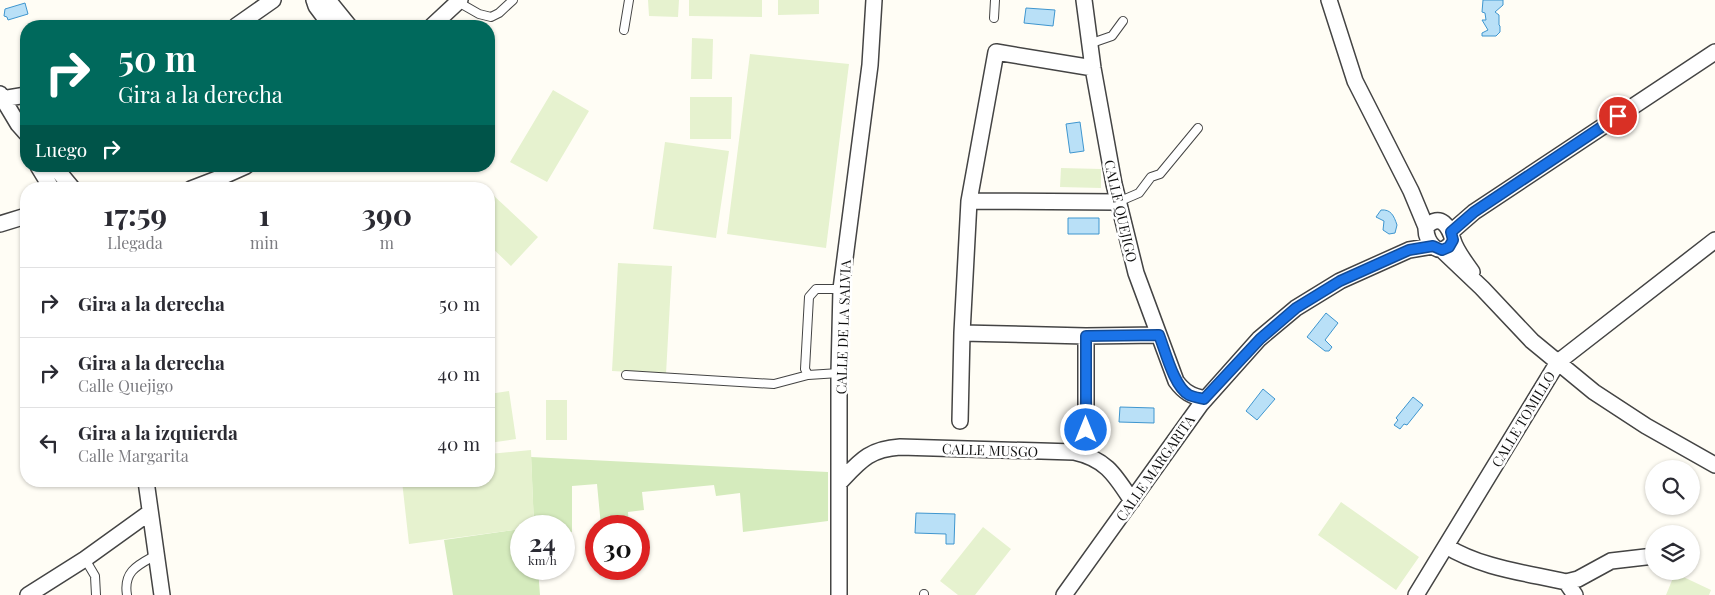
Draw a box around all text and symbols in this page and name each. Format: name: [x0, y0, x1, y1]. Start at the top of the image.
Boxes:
text: 50 m: [118, 34, 196, 81]
icon: right: [35, 40, 100, 105]
text: Gira a la derecha: [118, 79, 283, 109]
pin: [1597, 95, 1639, 137]
icon: arrive: [1604, 102, 1632, 130]
icon: right: [97, 135, 125, 163]
text: Luego: [35, 136, 87, 162]
street label: CALLE QUEJIGO: [1100, 158, 1142, 264]
text: 17:59: [103, 194, 167, 234]
text: 1: [259, 194, 270, 234]
text: 390: [361, 194, 412, 234]
text: Llegada: [107, 232, 163, 253]
text: min: [250, 232, 279, 253]
text: m: [380, 232, 394, 253]
street label: CALLE DE LA SALVIA: [831, 259, 855, 395]
icon: right: [35, 289, 63, 317]
text: Gira a la derecha: [78, 290, 225, 316]
text: 50 m: [439, 290, 480, 316]
text: Gira a la derecha: [78, 349, 225, 375]
icon: right: [35, 359, 63, 387]
text: 40 m: [438, 360, 480, 386]
street label: CALLE TOMILLO: [1487, 367, 1559, 471]
text: Calle Quejigo: [78, 375, 173, 396]
position arrow: [1059, 403, 1111, 455]
street label: CALLE MARGARITA: [1111, 411, 1199, 525]
text: Gira a la izquierda: [78, 419, 238, 445]
icon: left: [35, 429, 63, 457]
text: 40 m: [438, 430, 480, 456]
street label: CALLE MUSGO: [942, 439, 1038, 461]
text: Calle Margarita: [78, 445, 189, 466]
map controls: [1645, 460, 1700, 580]
button: search: [1645, 460, 1700, 515]
speed limit sign: 30: [585, 515, 650, 580]
text: 24: [529, 525, 556, 558]
button: layers: [1645, 525, 1700, 580]
text: km/h: [528, 552, 557, 568]

